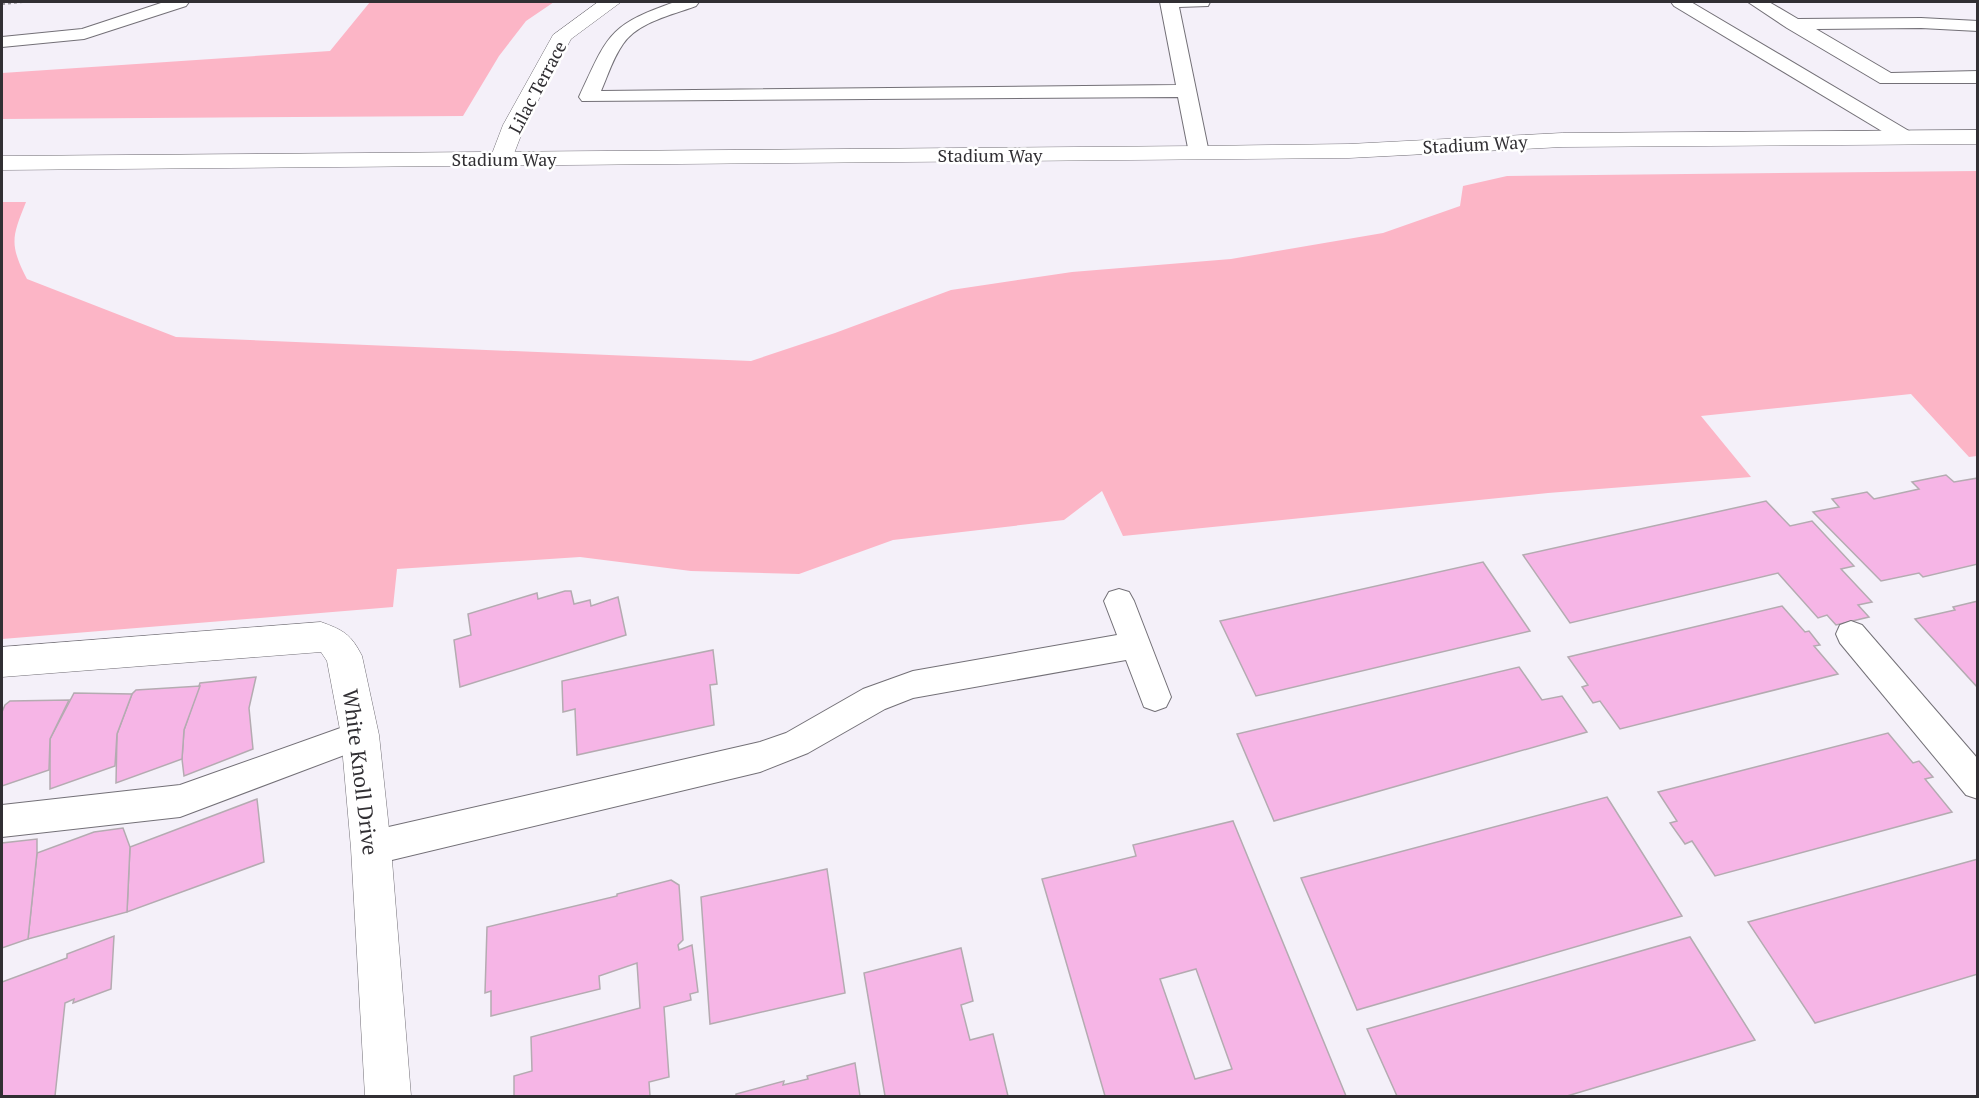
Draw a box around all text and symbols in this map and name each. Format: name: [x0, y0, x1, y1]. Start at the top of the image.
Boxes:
street label: Lilac Terrace: [503, 36, 571, 138]
street label: Stadium Way: [1422, 129, 1529, 159]
street label: Stadium Way: [938, 143, 1043, 167]
street label: Stadium Way: [452, 147, 557, 171]
street label: White Knoll Drive: [337, 687, 385, 857]

